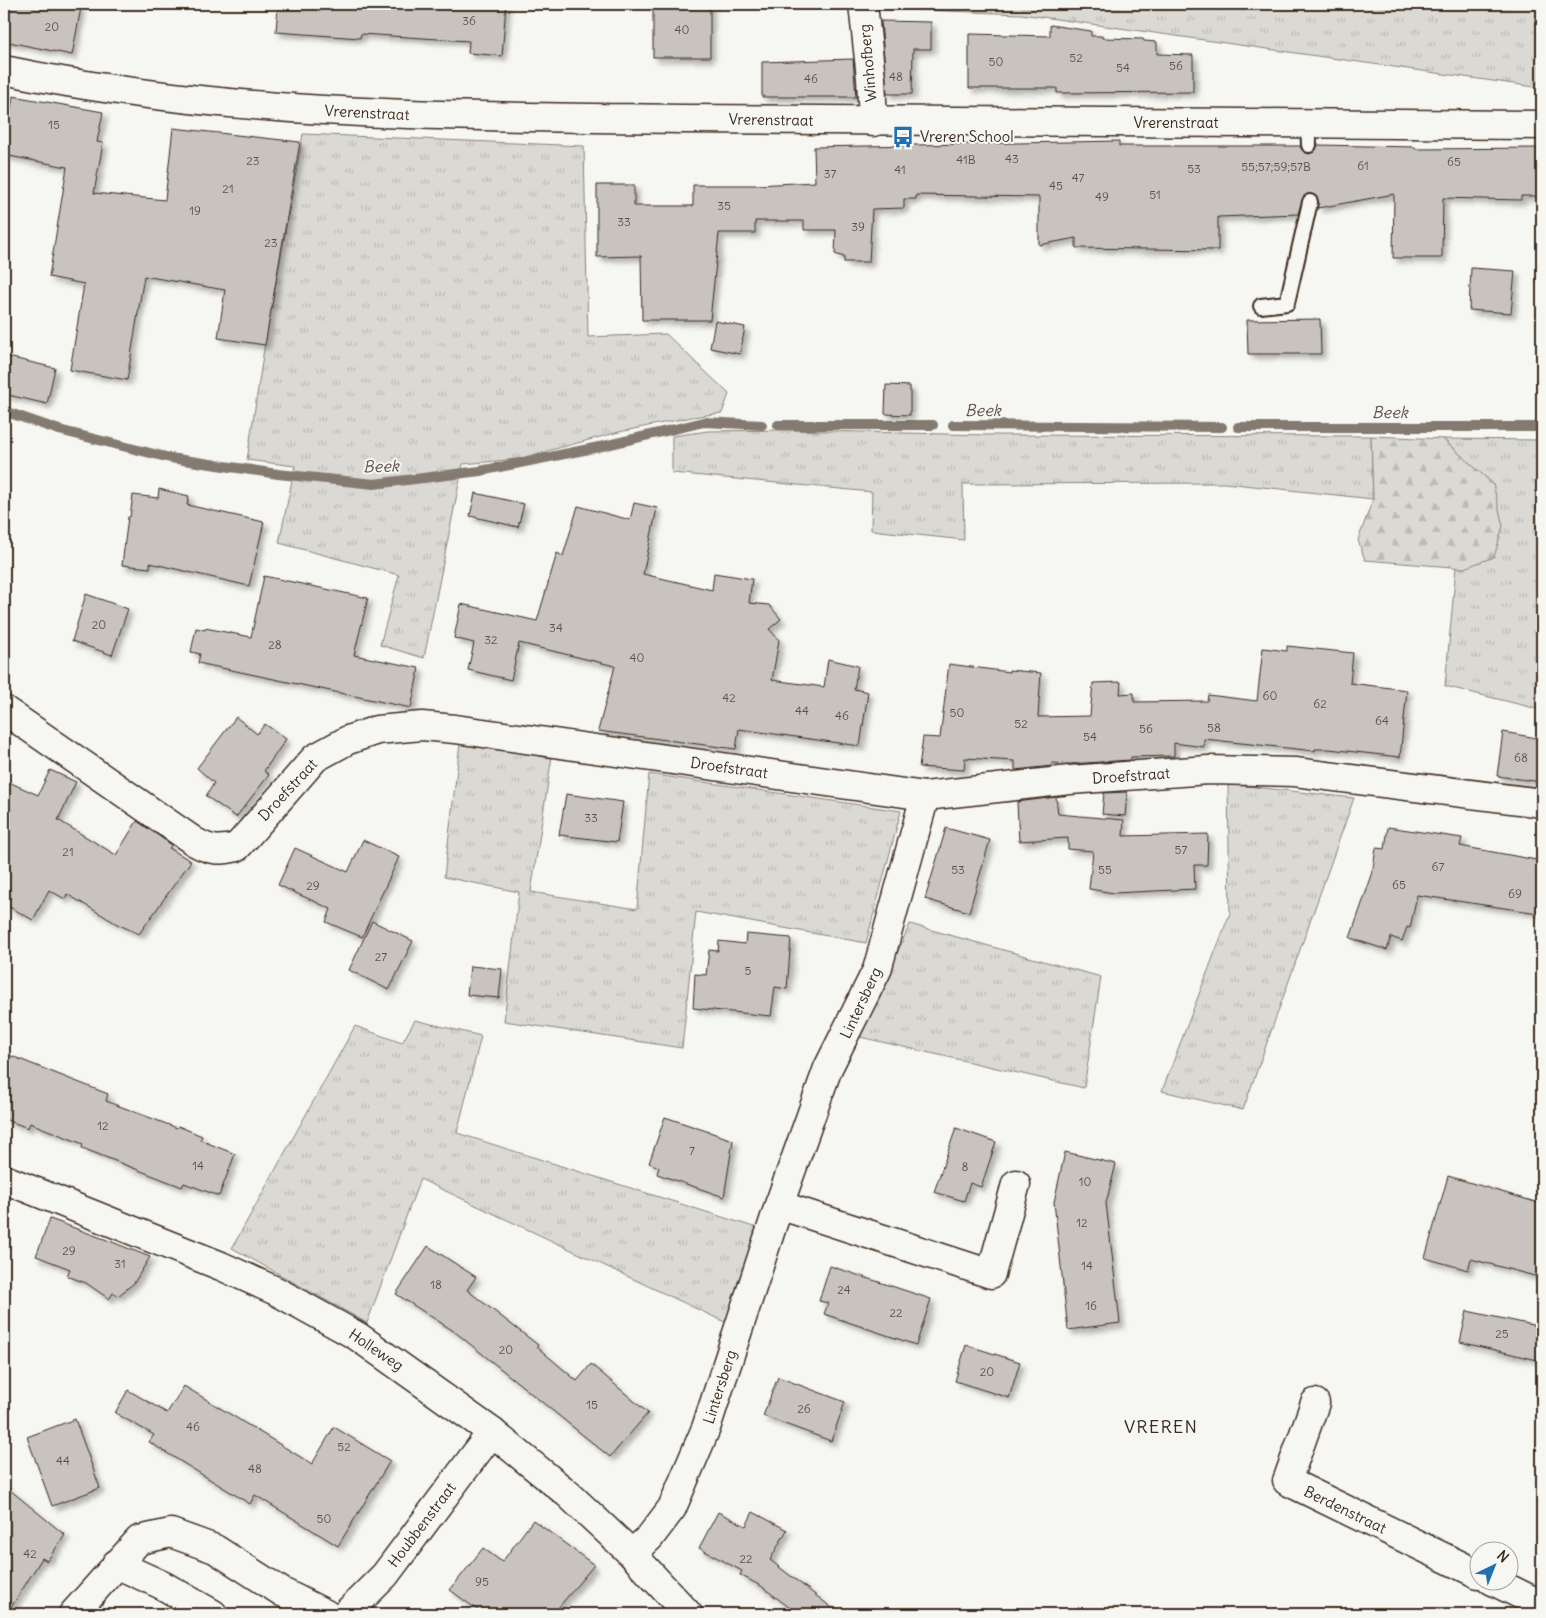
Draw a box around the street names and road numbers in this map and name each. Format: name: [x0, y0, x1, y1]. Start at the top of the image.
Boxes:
street label: Winhofberg: [855, 23, 880, 103]
street label: Vrerenstraat: [324, 101, 410, 124]
street label: Vrerenstraat: [728, 109, 814, 130]
street label: Vrerenstraat: [1133, 113, 1219, 132]
street label: Droefstraat: [689, 753, 769, 782]
street label: Droefstraat: [254, 755, 321, 825]
street label: Droefstraat: [1091, 763, 1171, 788]
street label: Lintersberg: [836, 964, 885, 1042]
street label: Holleweg: [345, 1324, 407, 1375]
street label: Lintersberg: [699, 1347, 740, 1426]
street label: Houbbenstraat: [384, 1479, 460, 1571]
street label: Berdenstraat: [1301, 1481, 1390, 1538]

